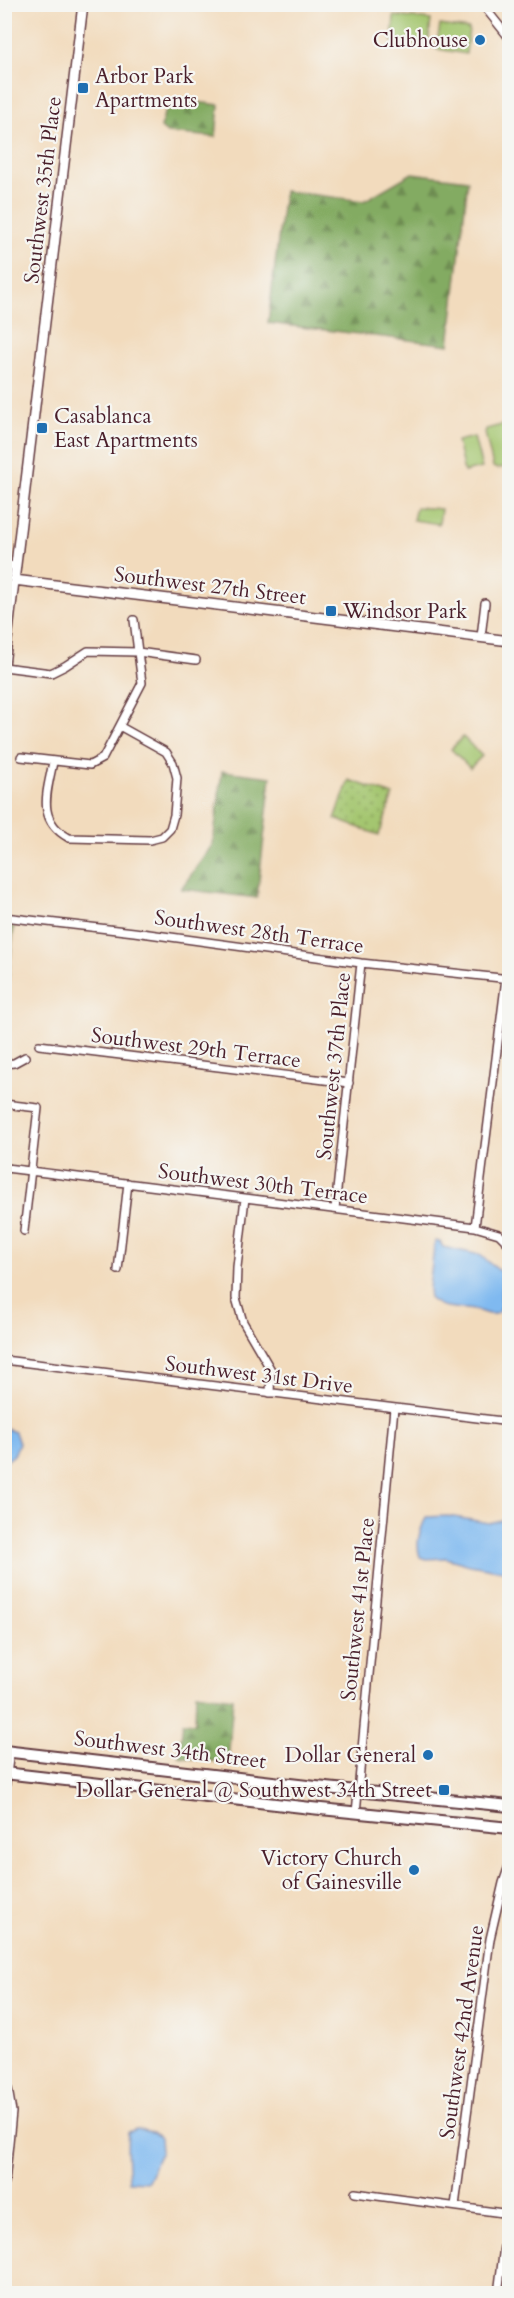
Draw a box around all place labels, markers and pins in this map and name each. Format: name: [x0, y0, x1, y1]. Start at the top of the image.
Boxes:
place label: Clubhouse: [373, 26, 468, 55]
marker: Clubhouse: [473, 33, 487, 47]
place label: Arbor Park Apartments: [95, 62, 197, 115]
marker: Arbor Park Apartments: [76, 81, 90, 95]
place label: Casablanca East Apartments: [54, 402, 198, 455]
marker: Casablanca East Apartments: [35, 421, 49, 435]
place label: Windsor Park: [342, 597, 468, 626]
marker: Windsor Park: [324, 604, 338, 618]
place label: Dollar General: [285, 1741, 416, 1770]
marker: Dollar General: [421, 1748, 435, 1762]
place label: Dollar General @ Southwest 34th Street: [76, 1776, 432, 1805]
marker: Dollar General @ Southwest 34th Street: [437, 1783, 451, 1797]
place label: Victory Church of Gainesville: [261, 1844, 402, 1897]
marker: Victory Church of Gainesville: [407, 1863, 421, 1877]

